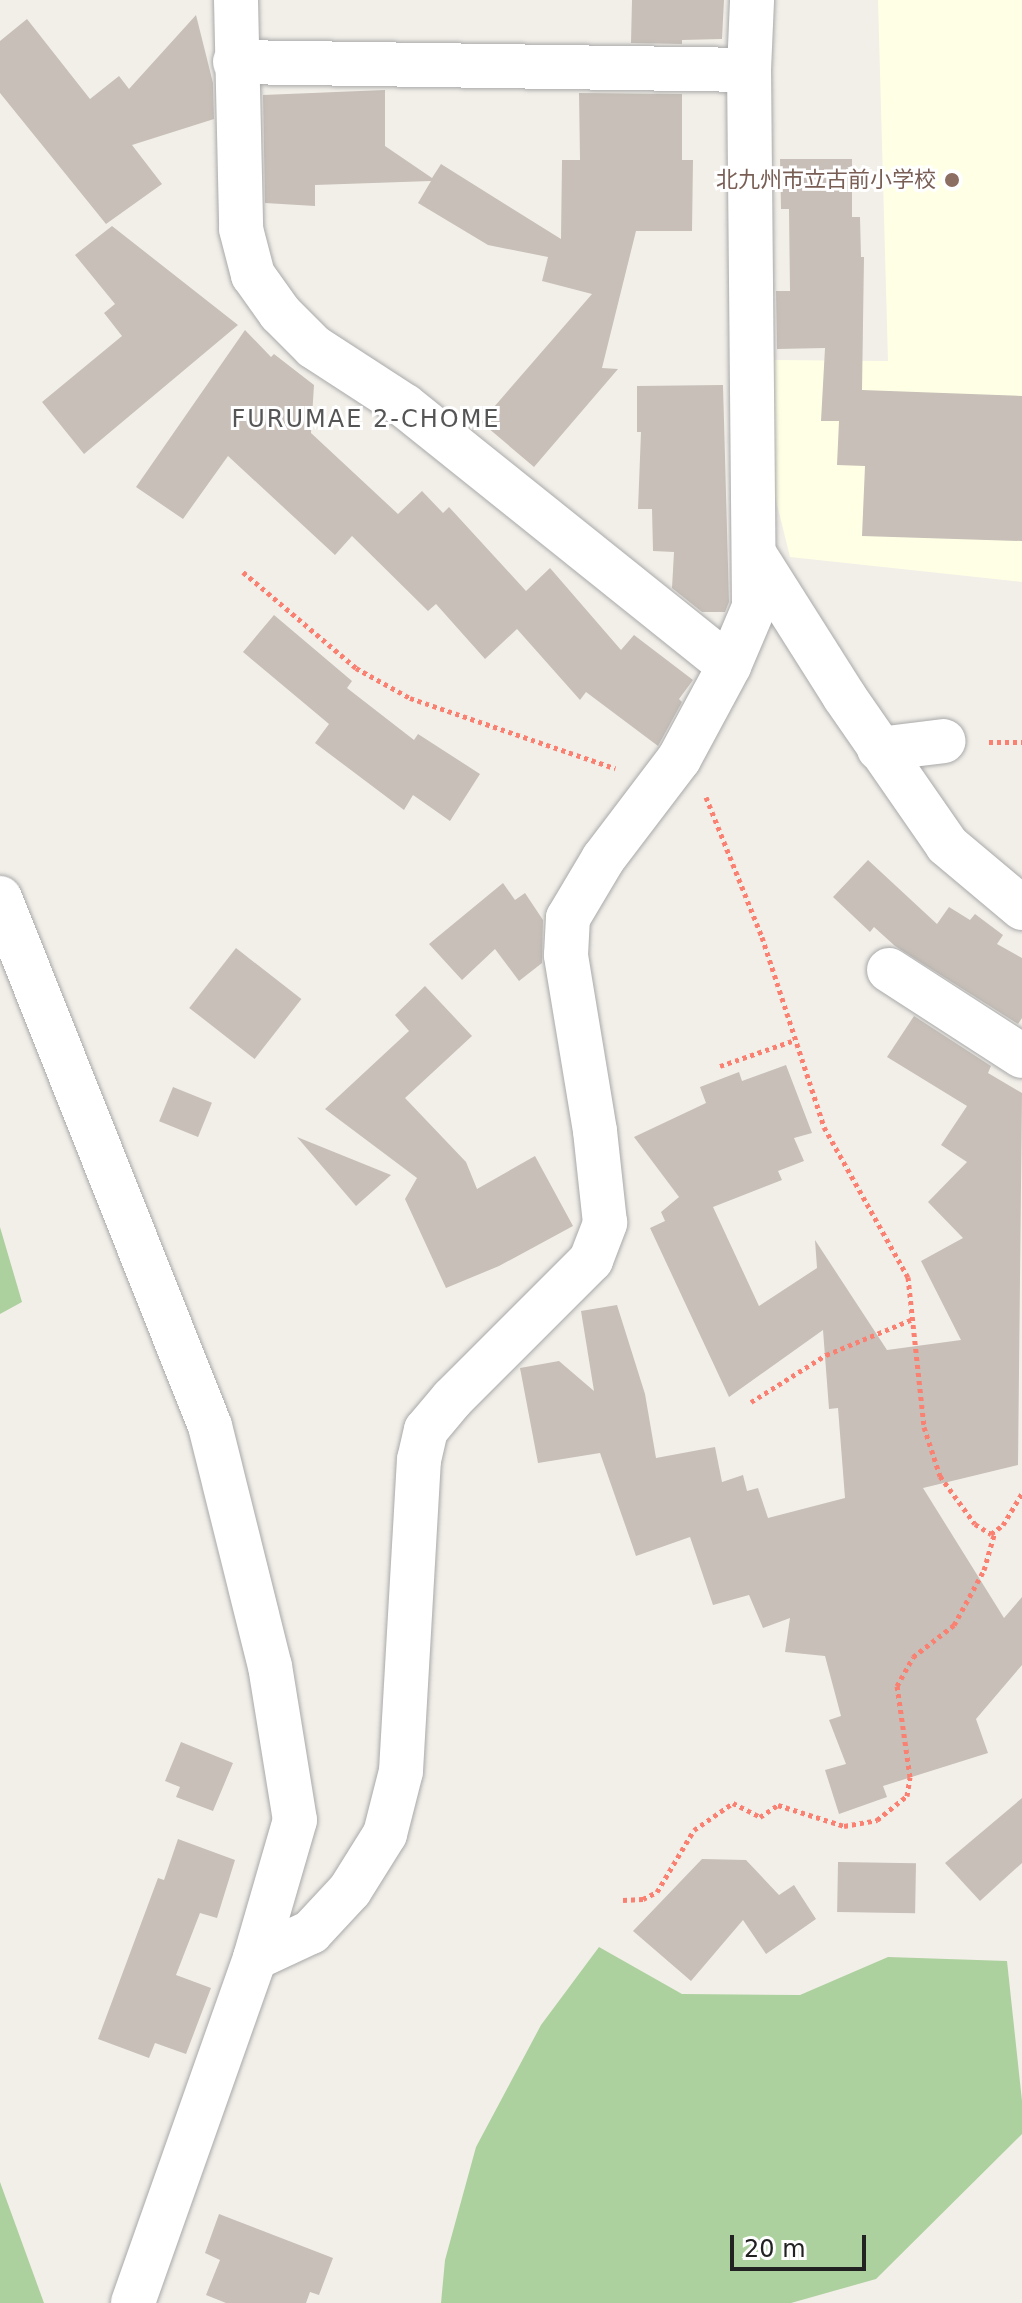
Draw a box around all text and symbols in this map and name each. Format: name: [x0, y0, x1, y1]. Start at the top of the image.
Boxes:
place label: 北九州市立古前小学校: [716, 167, 936, 193]
marker: 北九州市立古前小学校: [943, 171, 961, 189]
district label: FURUMAE 2-CHOME: [231, 406, 501, 434]
scale bar: [734, 2219, 870, 2269]
text: 20 m: [744, 2235, 806, 2263]

